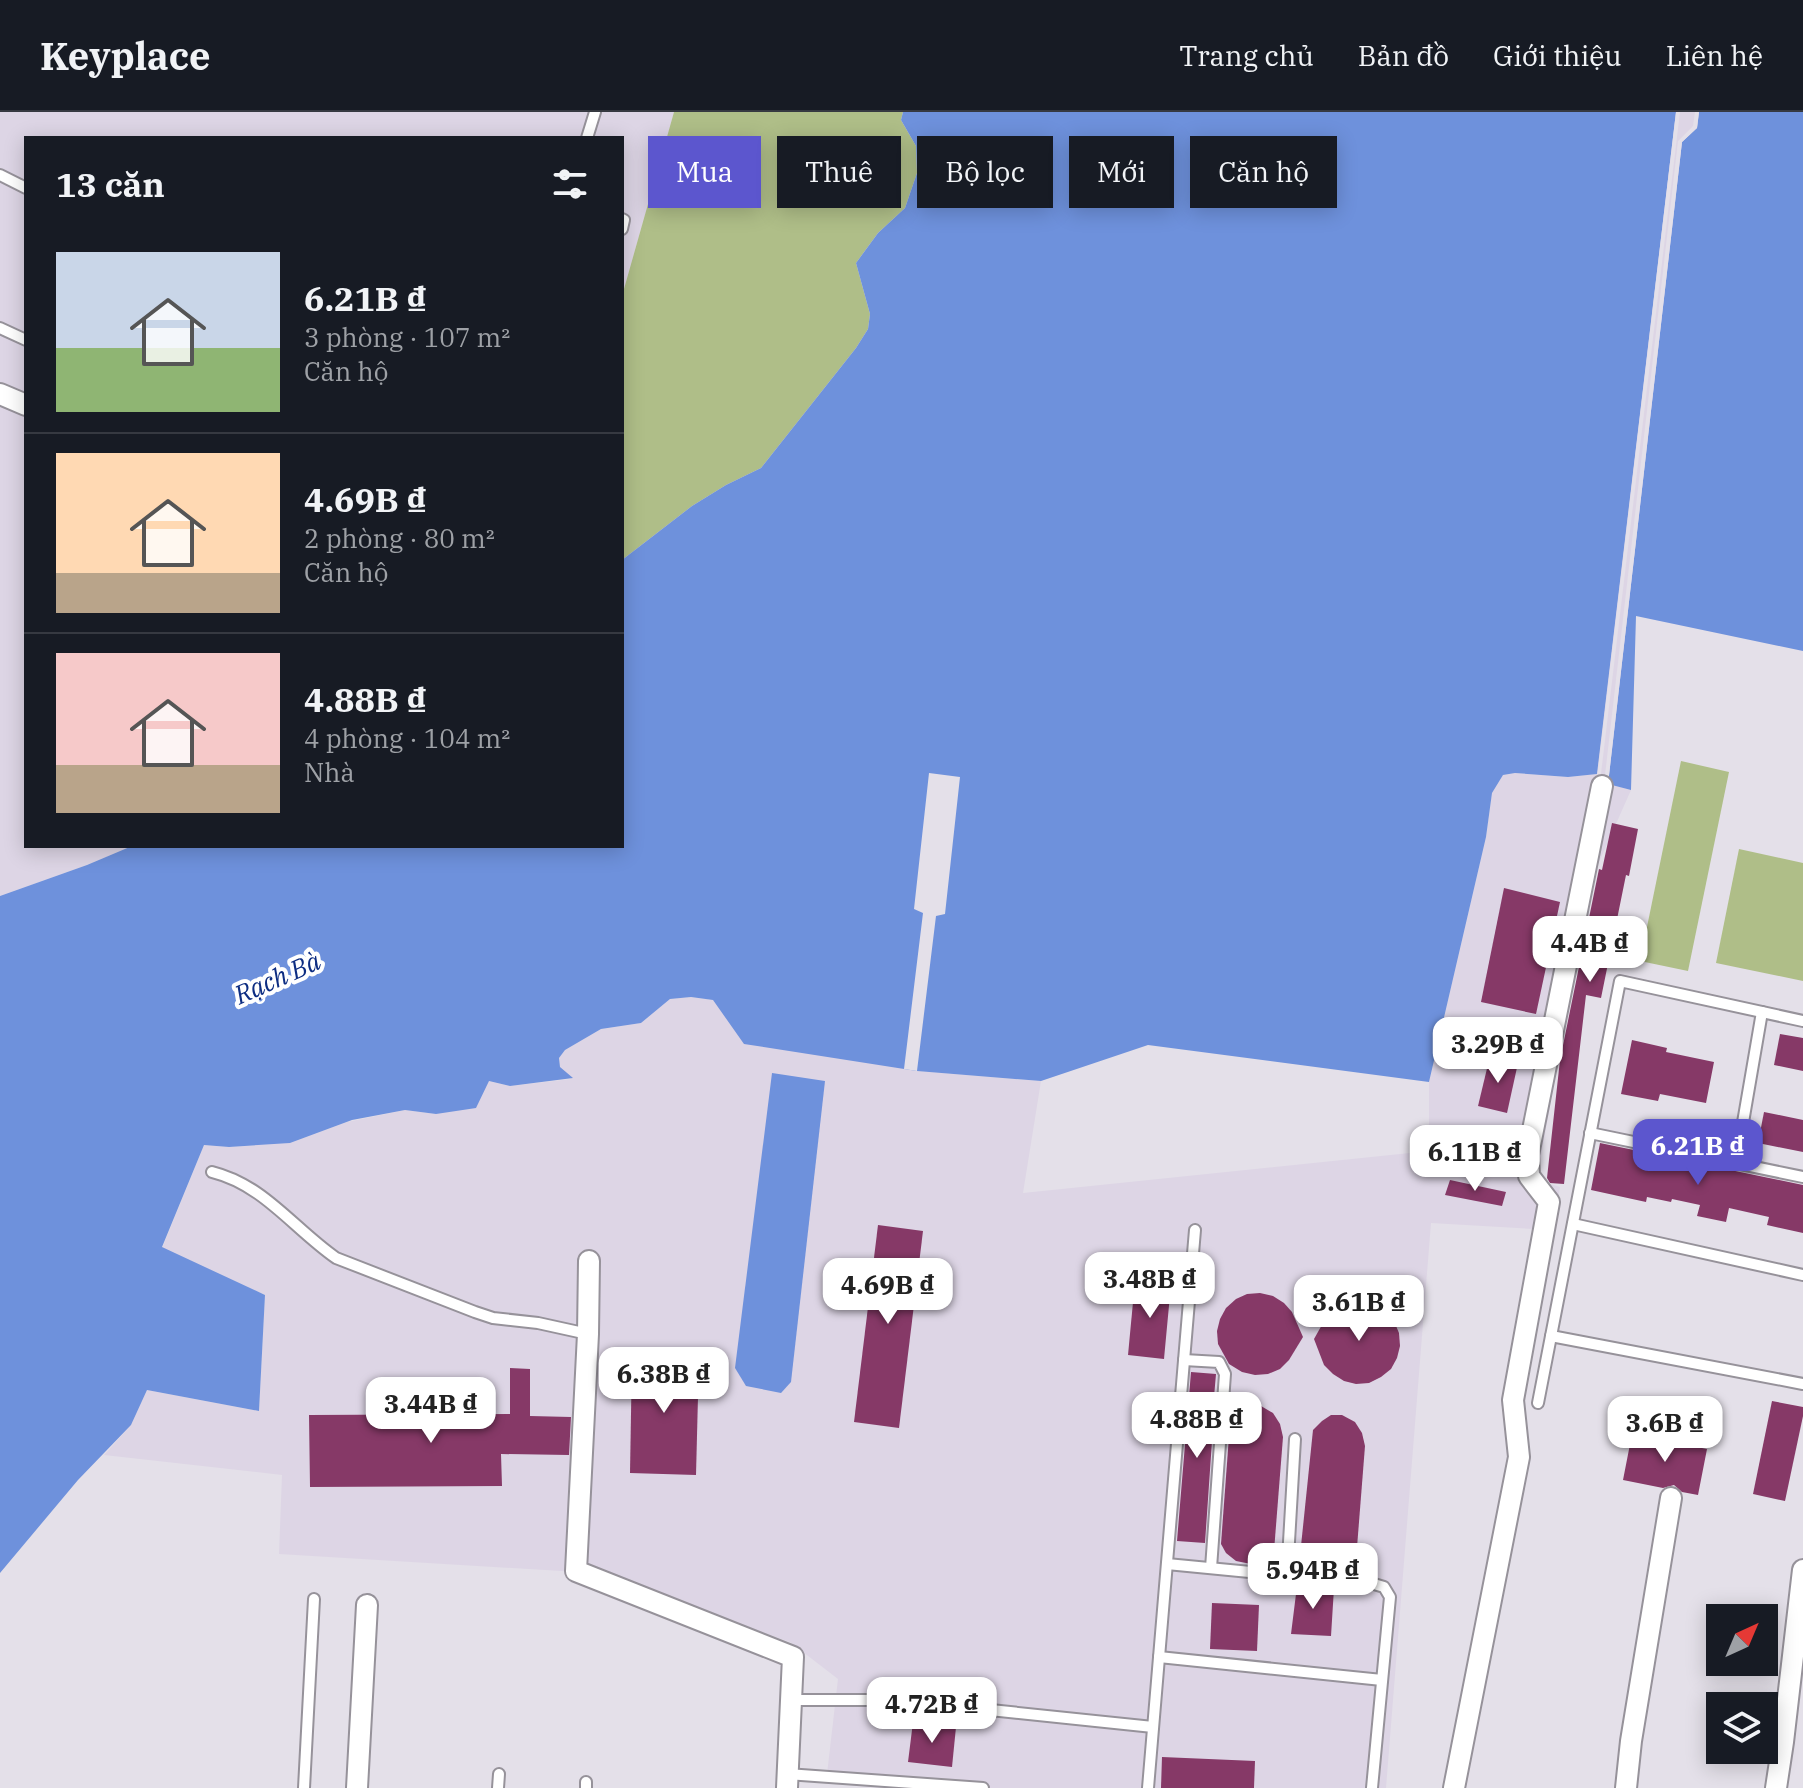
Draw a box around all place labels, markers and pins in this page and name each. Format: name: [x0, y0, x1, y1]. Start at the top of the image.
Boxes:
pin: 4.4B ₫: [1525, 916, 1655, 984]
pin: 3.29B ₫: [1424, 1017, 1572, 1085]
pin: 6.21B ₫: [1624, 1119, 1772, 1187]
pin: 6.11B ₫: [1401, 1125, 1549, 1193]
pin: 3.48B ₫: [1076, 1252, 1224, 1320]
pin: 4.69B ₫: [814, 1258, 962, 1326]
pin: 3.61B ₫: [1285, 1275, 1433, 1343]
pin: 6.38B ₫: [590, 1347, 738, 1415]
pin: 3.44B ₫: [357, 1377, 505, 1445]
pin: 4.88B ₫: [1123, 1392, 1271, 1460]
pin: 3.6B ₫: [1600, 1396, 1730, 1464]
pin: 5.94B ₫: [1239, 1543, 1387, 1611]
pin: 4.72B ₫: [858, 1677, 1006, 1745]

